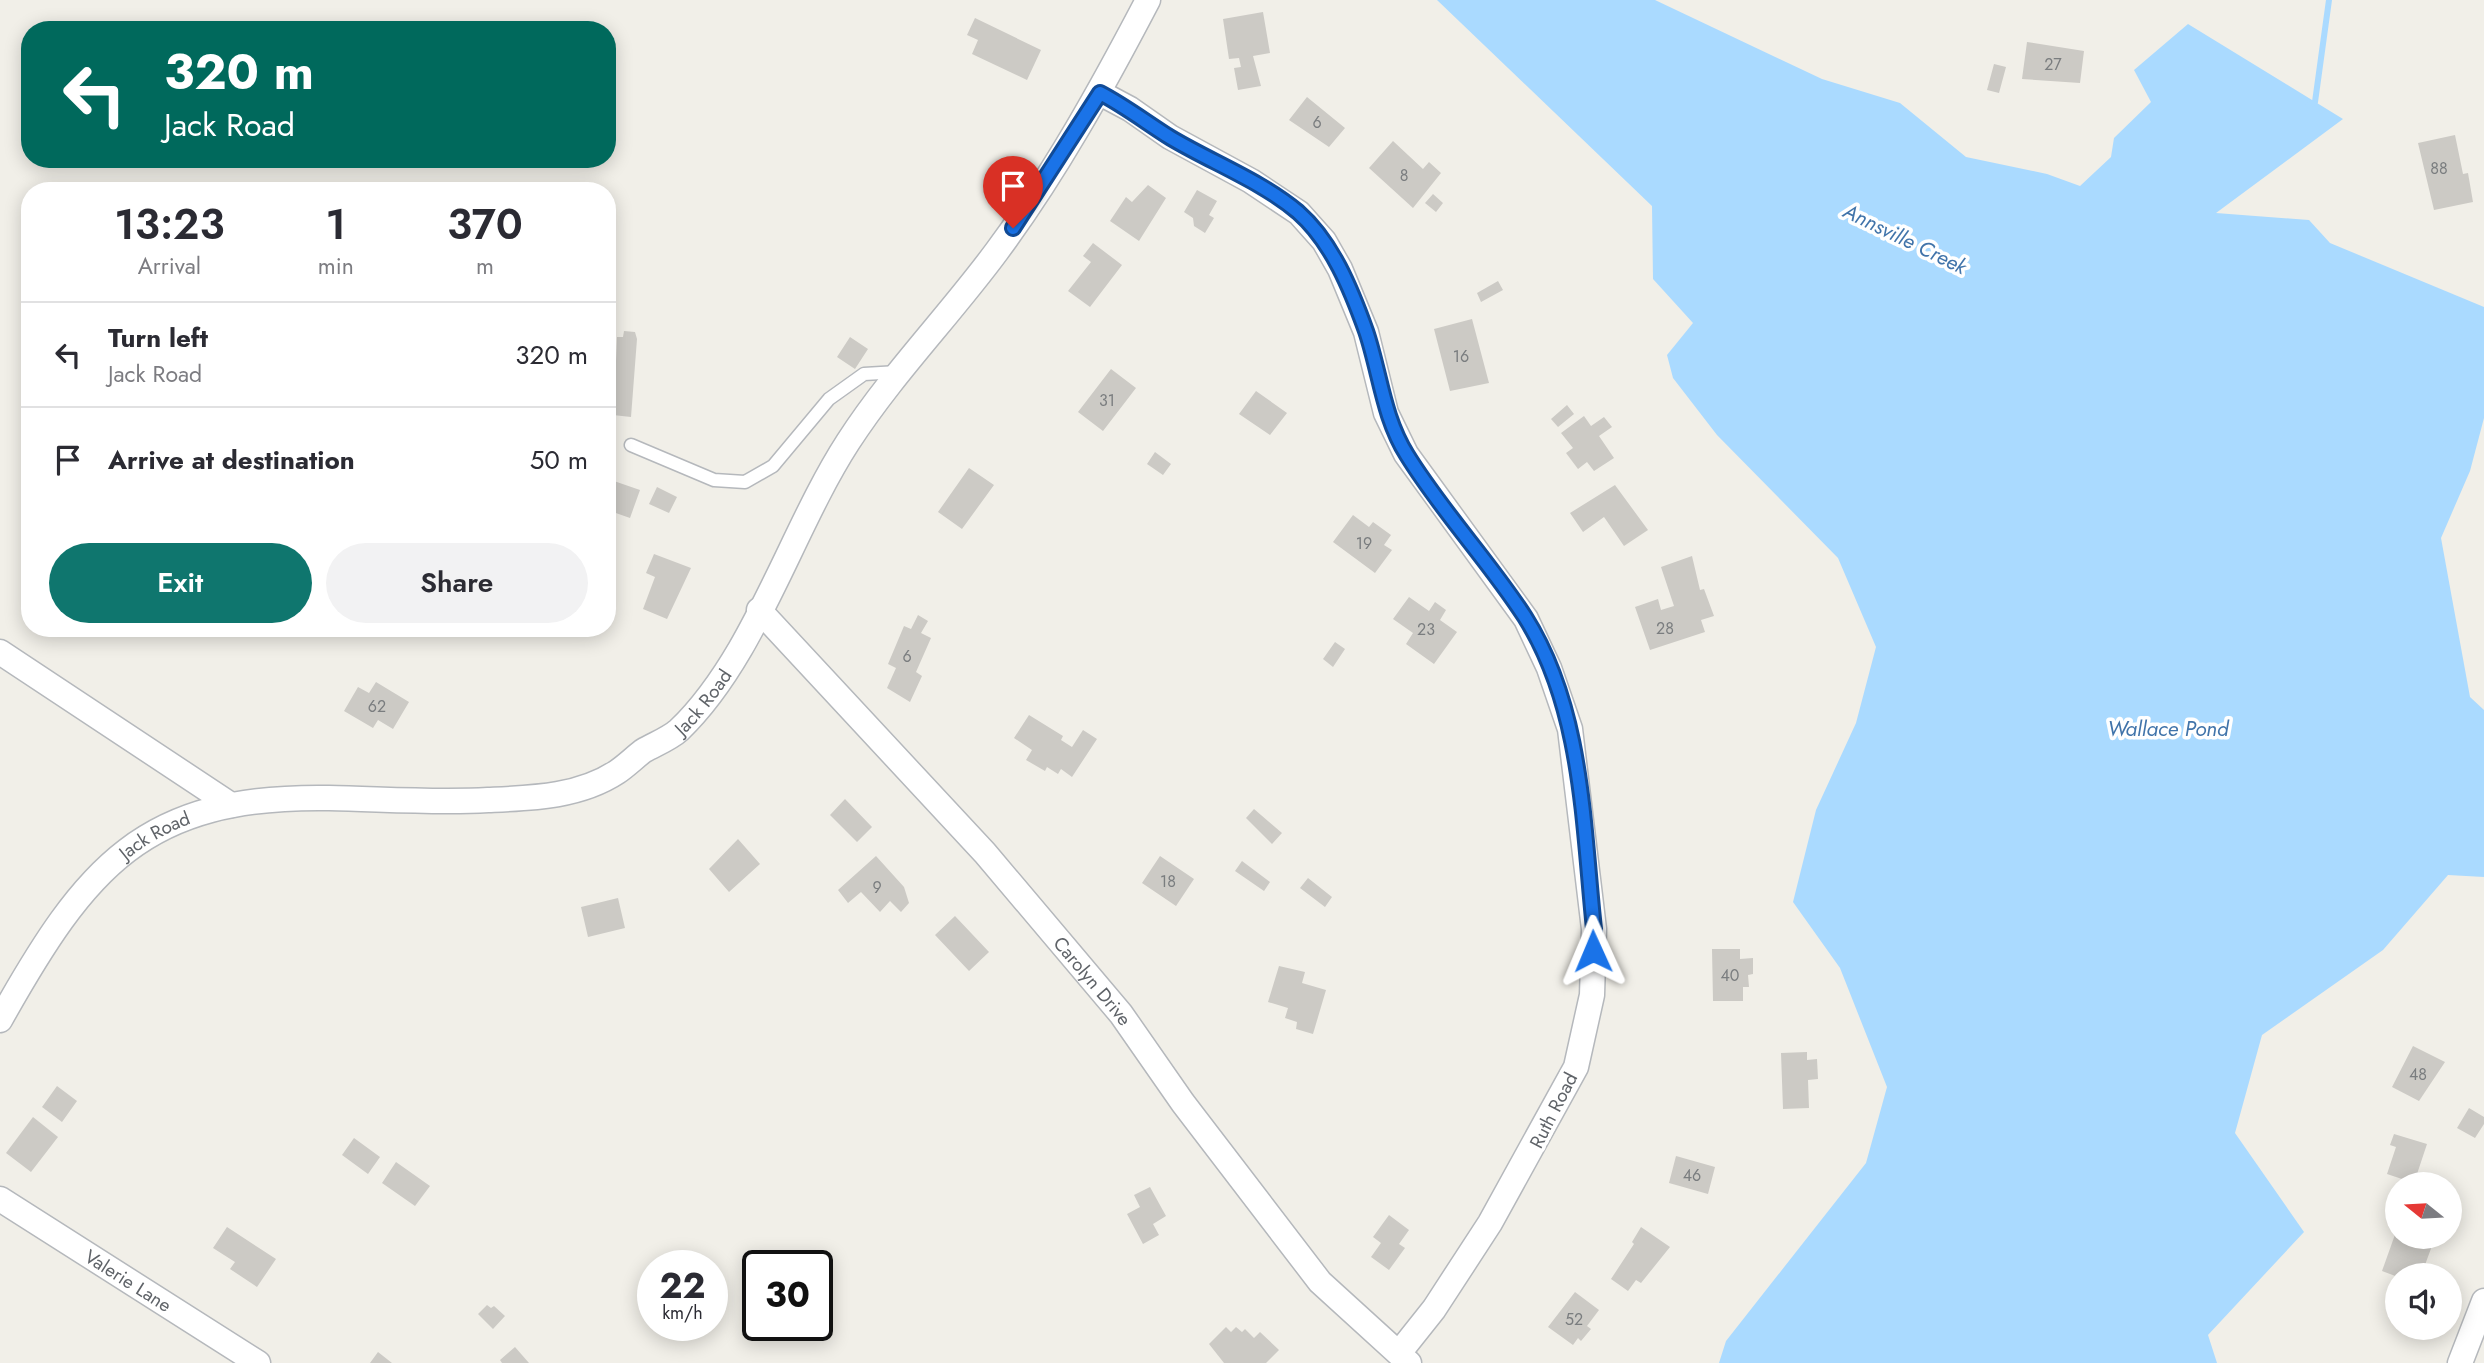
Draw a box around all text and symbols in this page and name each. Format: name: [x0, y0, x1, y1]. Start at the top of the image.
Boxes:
text: 320 m: [164, 37, 314, 107]
icon: left: [49, 49, 140, 140]
house number: 27: [2044, 53, 2062, 76]
text: Jack Road: [164, 102, 295, 148]
house number: 6: [1312, 111, 1322, 134]
pin: [983, 156, 1043, 228]
house number: 88: [2430, 157, 2448, 180]
house number: 8: [1400, 164, 1408, 187]
icon: arrive: [994, 167, 1032, 205]
text: 13:23: [114, 194, 225, 255]
text: 1: [325, 194, 346, 255]
text: 370: [447, 194, 523, 255]
water label: Annsville Creek: [1837, 196, 1973, 282]
text: Arrival: [138, 249, 201, 283]
text: min: [318, 249, 354, 283]
text: m: [476, 249, 494, 283]
text: Turn left: [108, 319, 208, 357]
icon: left: [49, 336, 87, 374]
text: 320 m: [515, 336, 588, 374]
house number: 16: [1453, 345, 1469, 368]
text: Jack Road: [108, 357, 202, 391]
house number: 31: [1099, 389, 1115, 412]
icon: arrive: [49, 441, 87, 479]
text: Arrive at destination: [108, 441, 355, 479]
text: 50 m: [530, 441, 588, 479]
house number: 19: [1356, 532, 1372, 555]
button: Exit: [49, 543, 312, 623]
button: Share: [326, 543, 588, 623]
house number: 28: [1656, 617, 1674, 640]
house number: 23: [1417, 618, 1435, 641]
house number: 6: [902, 645, 912, 668]
street label: Jack Road: [666, 664, 738, 744]
house number: 62: [368, 695, 386, 718]
water label: Wallace Pond: [2107, 714, 2230, 744]
street label: Jack Road: [111, 805, 194, 868]
house number: 18: [1160, 870, 1176, 893]
house number: 9: [872, 876, 882, 899]
position arrow: [1556, 914, 1630, 988]
street label: Carolyn Drive: [1047, 930, 1138, 1031]
house number: 40: [1721, 964, 1739, 987]
house number: 48: [2409, 1063, 2427, 1086]
street label: Ruth Road: [1523, 1068, 1584, 1153]
house number: 46: [1683, 1164, 1701, 1187]
north arrow: [2385, 1172, 2462, 1250]
map controls: [2385, 1172, 2462, 1340]
street label: Valerie Lane: [79, 1243, 177, 1319]
speed limit sign: 30: [742, 1250, 833, 1341]
text: 22: [660, 1261, 705, 1311]
button: sound: [2385, 1263, 2462, 1340]
text: km/h: [662, 1300, 703, 1326]
house number: 52: [1565, 1308, 1583, 1331]

